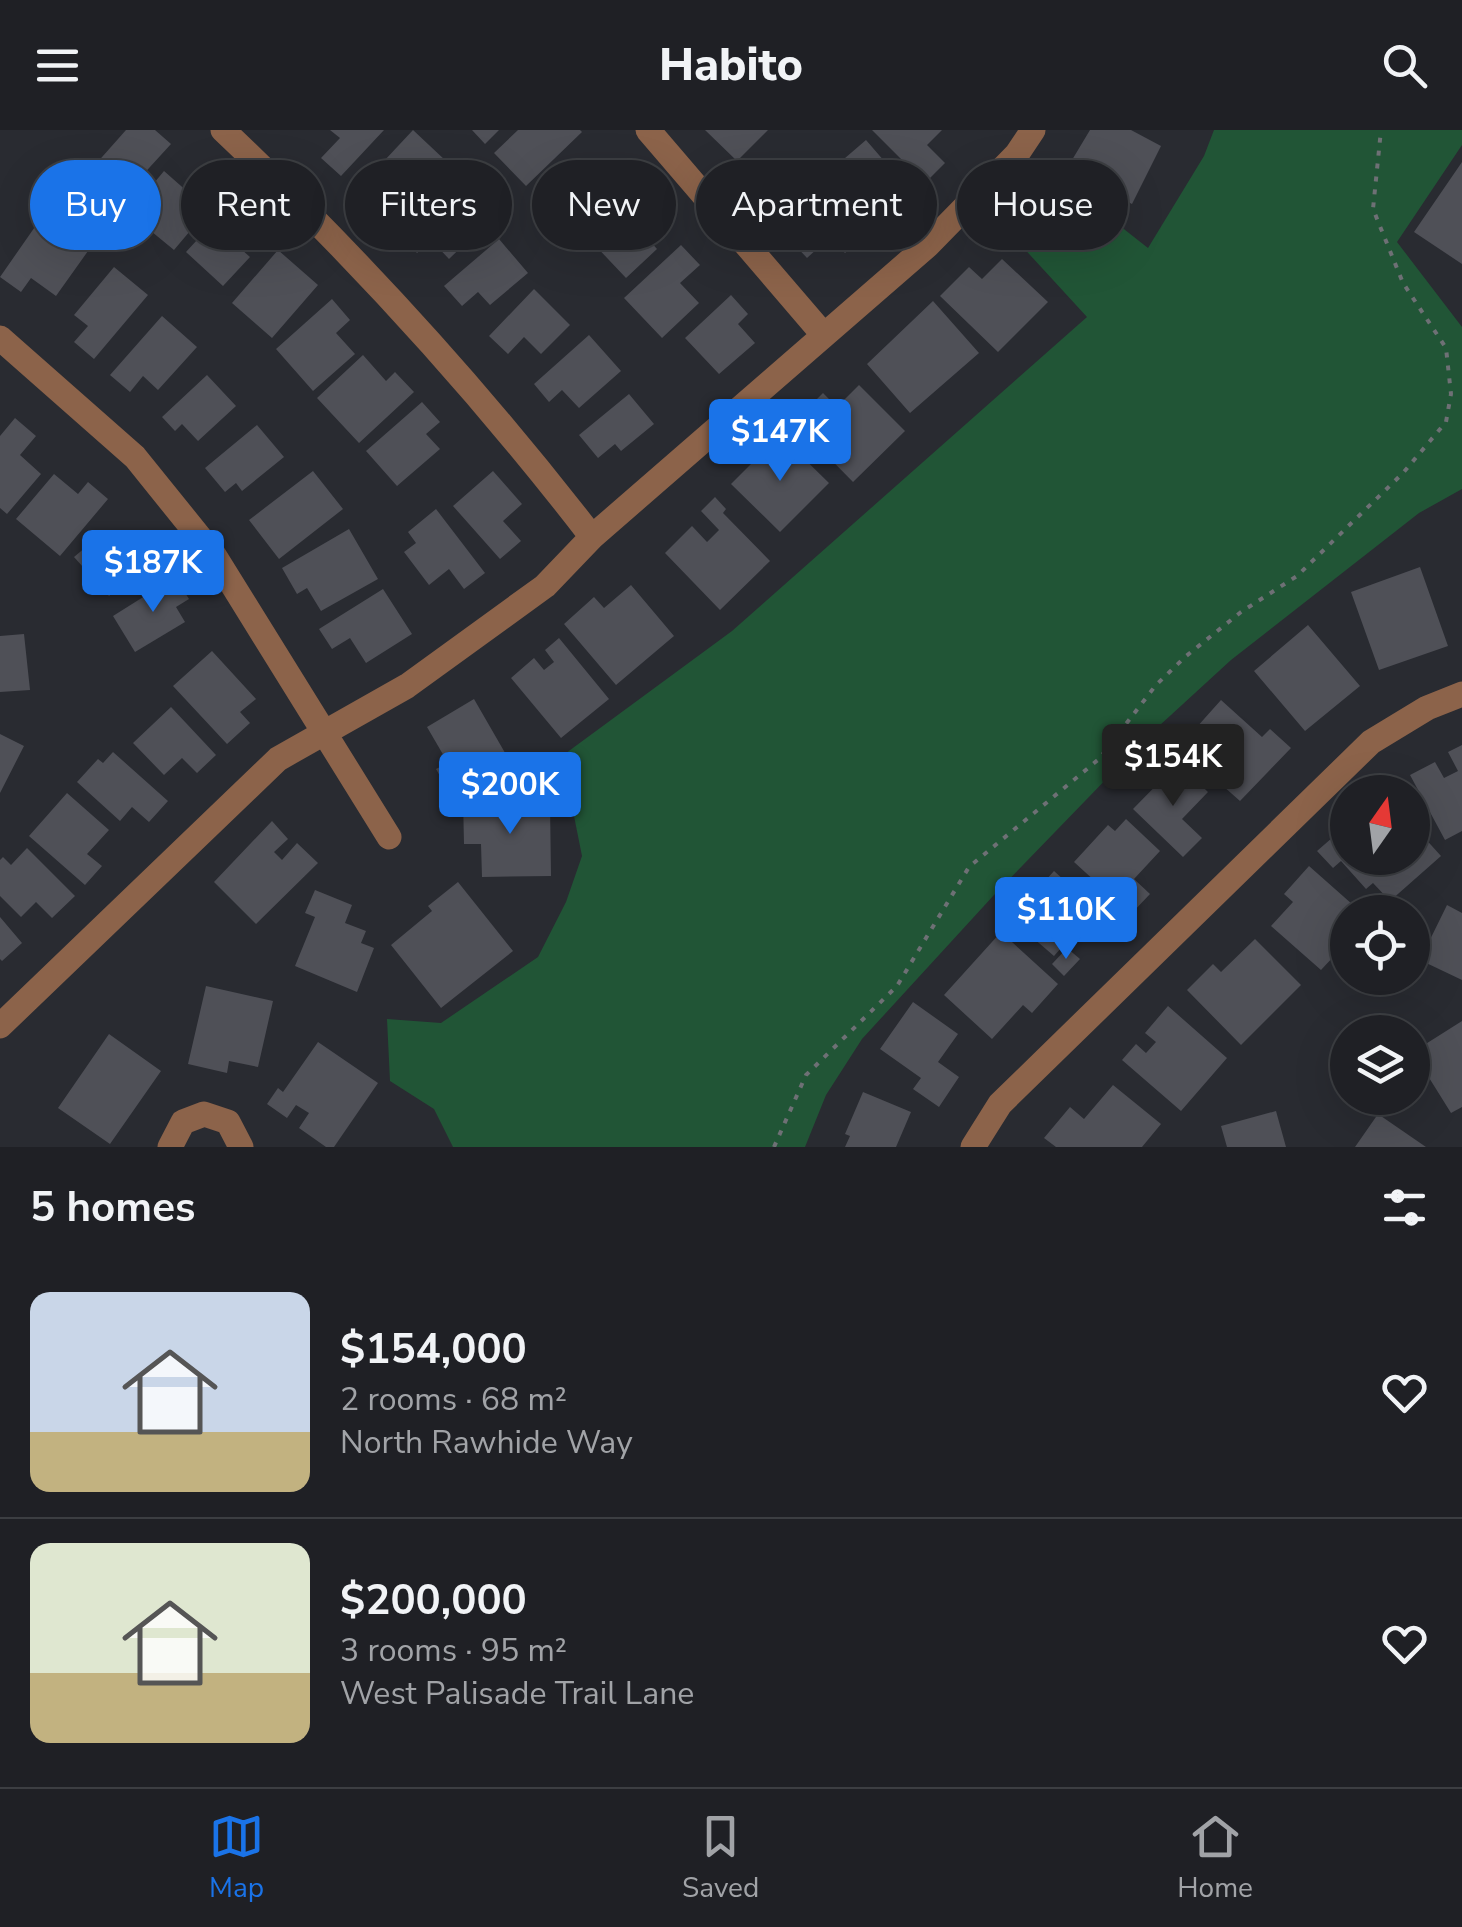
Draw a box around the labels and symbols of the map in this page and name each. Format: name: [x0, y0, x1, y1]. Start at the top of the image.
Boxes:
pin: $147K: [710, 399, 850, 484]
pin: $187K: [83, 530, 223, 615]
pin: $154K: [1103, 724, 1243, 809]
pin: $200K: [440, 752, 580, 837]
north arrow: [1330, 775, 1430, 875]
pin: $110K: [996, 877, 1136, 962]

